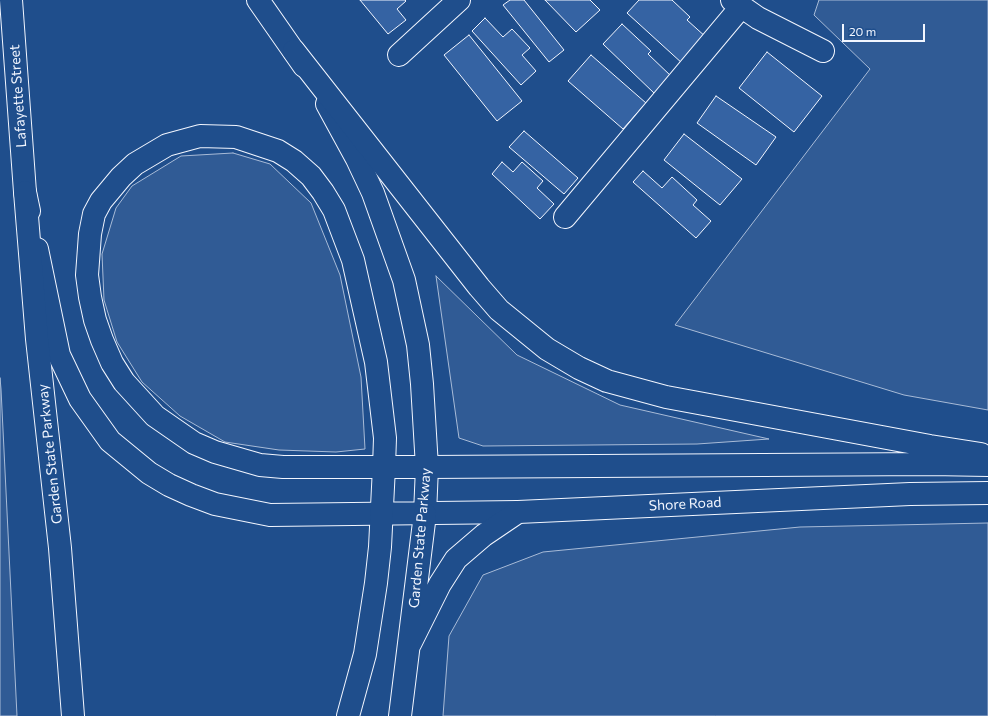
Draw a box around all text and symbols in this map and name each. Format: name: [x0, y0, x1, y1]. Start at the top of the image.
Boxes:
scale bar: [844, 16, 927, 42]
text: 20 m: [849, 24, 876, 38]
street label: Lafayette Street: [6, 44, 30, 148]
street label: Garden State Parkway: [34, 383, 66, 525]
street label: Garden State Parkway: [406, 467, 434, 609]
street label: Shore Road: [648, 494, 722, 514]

